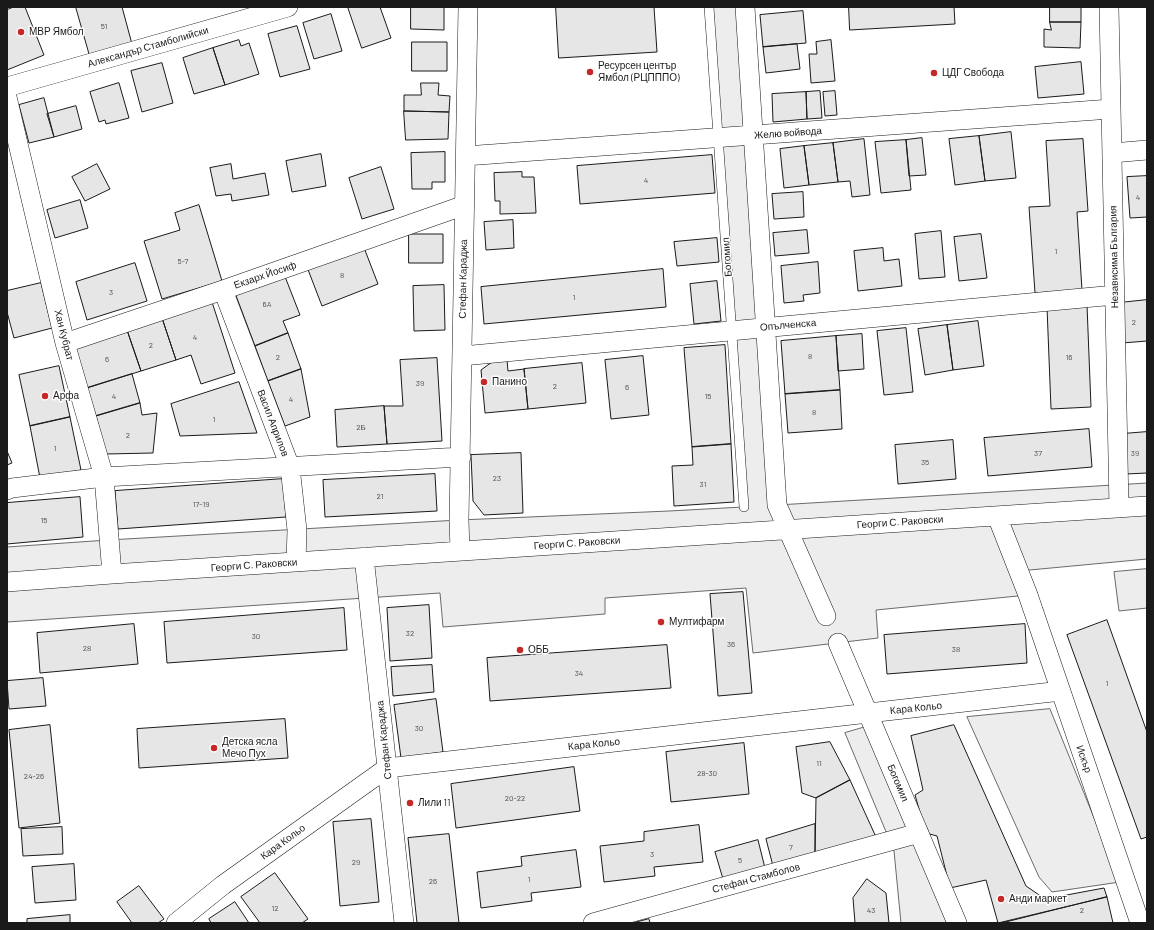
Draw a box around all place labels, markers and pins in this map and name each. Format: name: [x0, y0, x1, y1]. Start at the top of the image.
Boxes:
place label: МВР Ямбол: [29, 26, 84, 38]
marker: МВР Ямбол: [16, 27, 26, 37]
place label: Ресурсен център Ямбол (РЦПППО): [598, 60, 680, 84]
marker: Ресурсен център Ямбол (РЦПППО): [585, 67, 595, 77]
place label: ЦДГ Свобода: [942, 67, 1004, 79]
marker: ЦДГ Свобода: [929, 68, 939, 78]
place label: Панино: [492, 376, 527, 388]
marker: Панино: [479, 377, 489, 387]
place label: Арфа: [53, 390, 79, 402]
marker: Арфа: [40, 391, 50, 401]
place label: Мултифарм: [669, 616, 724, 628]
marker: Мултифарм: [656, 617, 666, 627]
place label: ОББ: [528, 644, 549, 656]
marker: ОББ: [515, 645, 525, 655]
place label: Детска ясла Мечо Пух: [222, 736, 277, 760]
marker: Детска ясла Мечо Пух: [209, 743, 219, 753]
place label: Лили 11: [418, 797, 451, 809]
marker: Лили 11: [405, 798, 415, 808]
place label: Анди маркет: [1009, 893, 1067, 905]
marker: Анди маркет: [996, 894, 1006, 904]

